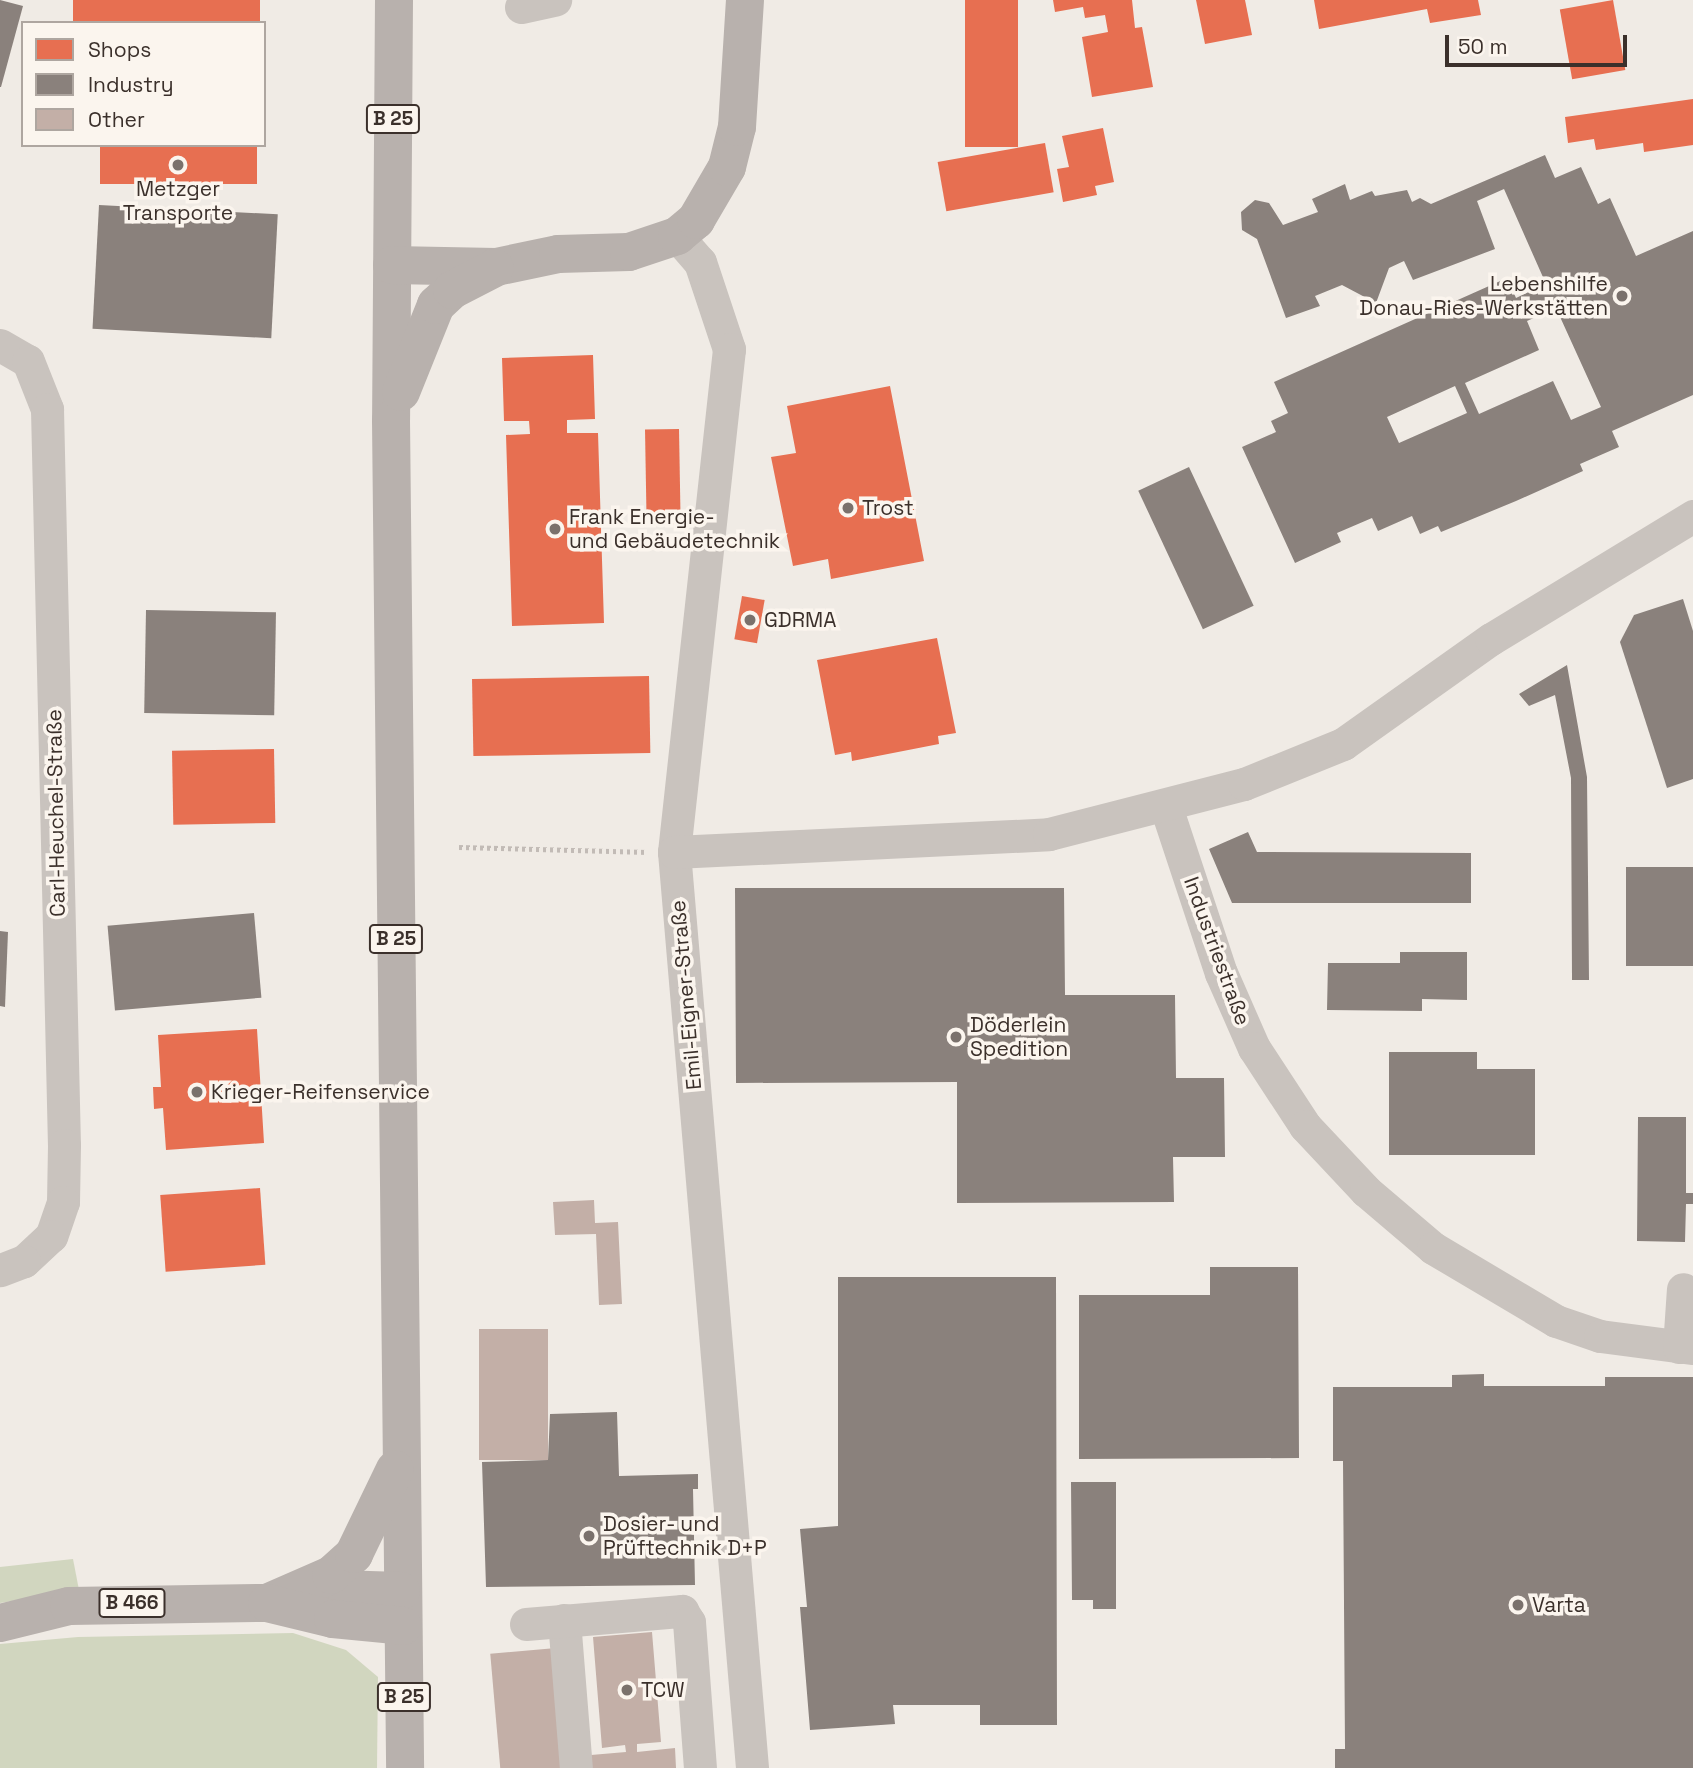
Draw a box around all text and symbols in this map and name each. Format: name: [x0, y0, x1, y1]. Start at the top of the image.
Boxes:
legend: [21, 21, 266, 147]
scale bar: [1448, 21, 1630, 65]
text: 50 m: [1458, 33, 1508, 60]
text: Shops: [88, 36, 151, 63]
text: Industry: [88, 71, 174, 98]
road number: B 25: [365, 104, 421, 134]
text: Other: [88, 106, 145, 133]
marker: Metzger Transporte: [170, 157, 186, 173]
place label: Metzger Transporte: [123, 176, 233, 226]
place label: Lebenshilfe Donau-Ries-Werkstätten: [1359, 271, 1608, 321]
marker: Lebenshilfe Donau-Ries-Werkstätten: [1614, 288, 1630, 304]
place label: Trost: [862, 495, 914, 521]
marker: Trost: [840, 500, 856, 516]
place label: Frank Energie- und Gebäudetechnik: [569, 504, 780, 554]
marker: Frank Energie- und Gebäudetechnik: [547, 521, 563, 537]
place label: GDRMA: [764, 607, 836, 633]
marker: GDRMA: [742, 612, 758, 628]
street label: Carl-Heuchel-Straße: [42, 709, 70, 917]
street label: Industriestraße: [1178, 873, 1256, 1029]
street label: Emil-Eigner-Straße: [665, 899, 707, 1091]
road number: B 25: [368, 923, 424, 954]
place label: Döderlein Spedition: [970, 1012, 1068, 1062]
marker: Döderlein Spedition: [948, 1029, 964, 1045]
place label: Krieger-Reifenservice: [211, 1079, 430, 1105]
marker: Krieger-Reifenservice: [189, 1084, 205, 1100]
place label: Dosier- und Prüftechnik D+P: [603, 1511, 767, 1561]
marker: Dosier- und Prüftechnik D+P: [581, 1528, 597, 1544]
road number: B 466: [97, 1588, 167, 1618]
place label: Varta: [1532, 1592, 1586, 1618]
marker: Varta: [1510, 1597, 1526, 1613]
place label: TCW: [641, 1677, 685, 1703]
road number: B 25: [376, 1681, 432, 1712]
marker: TCW: [619, 1682, 635, 1698]

